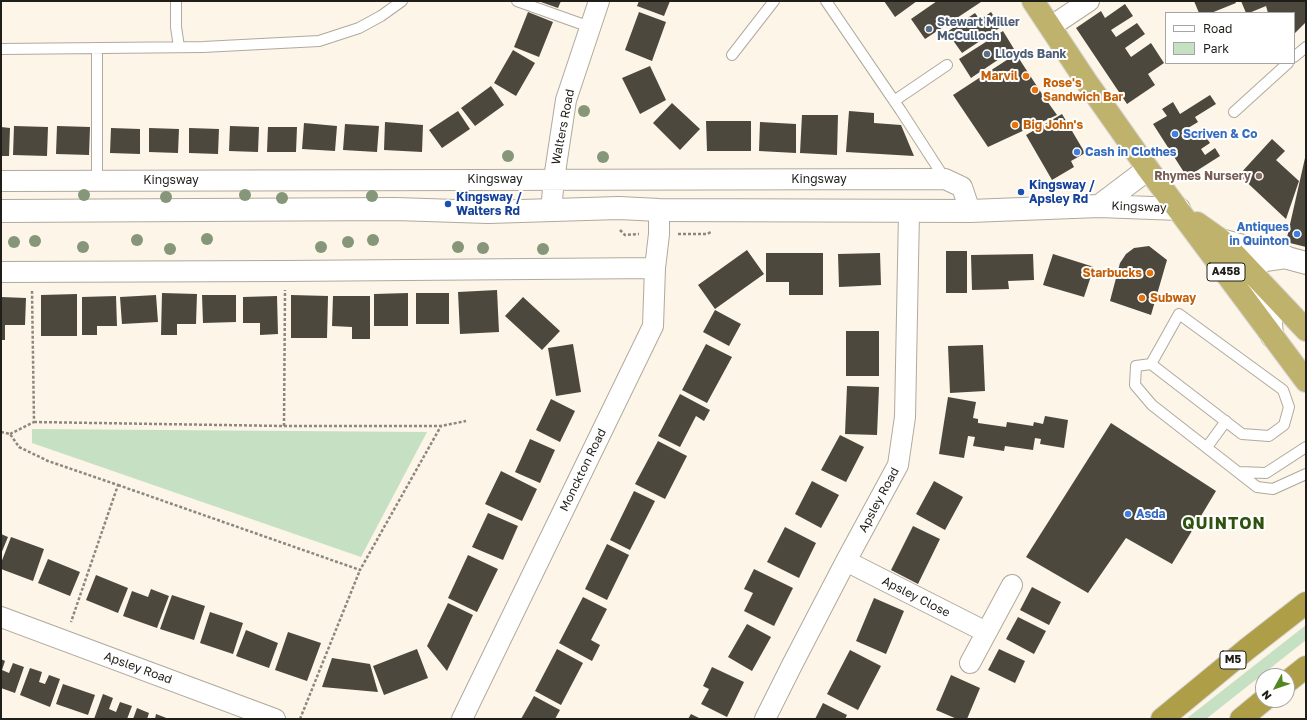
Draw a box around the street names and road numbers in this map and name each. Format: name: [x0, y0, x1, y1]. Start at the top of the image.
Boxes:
street label: Walters Road: [549, 88, 577, 166]
street label: Kingsway: [467, 172, 523, 186]
street label: Kingsway: [791, 172, 847, 186]
street label: Kingsway: [143, 173, 199, 187]
street label: Kingsway: [1111, 199, 1167, 215]
road number: A458: [1207, 263, 1245, 281]
street label: Monckton Road: [557, 426, 609, 514]
street label: Apsley Road: [856, 465, 902, 535]
street label: Apsley Close: [880, 574, 952, 620]
street label: Apsley Road: [102, 649, 174, 687]
road number: M5: [1220, 651, 1246, 669]

